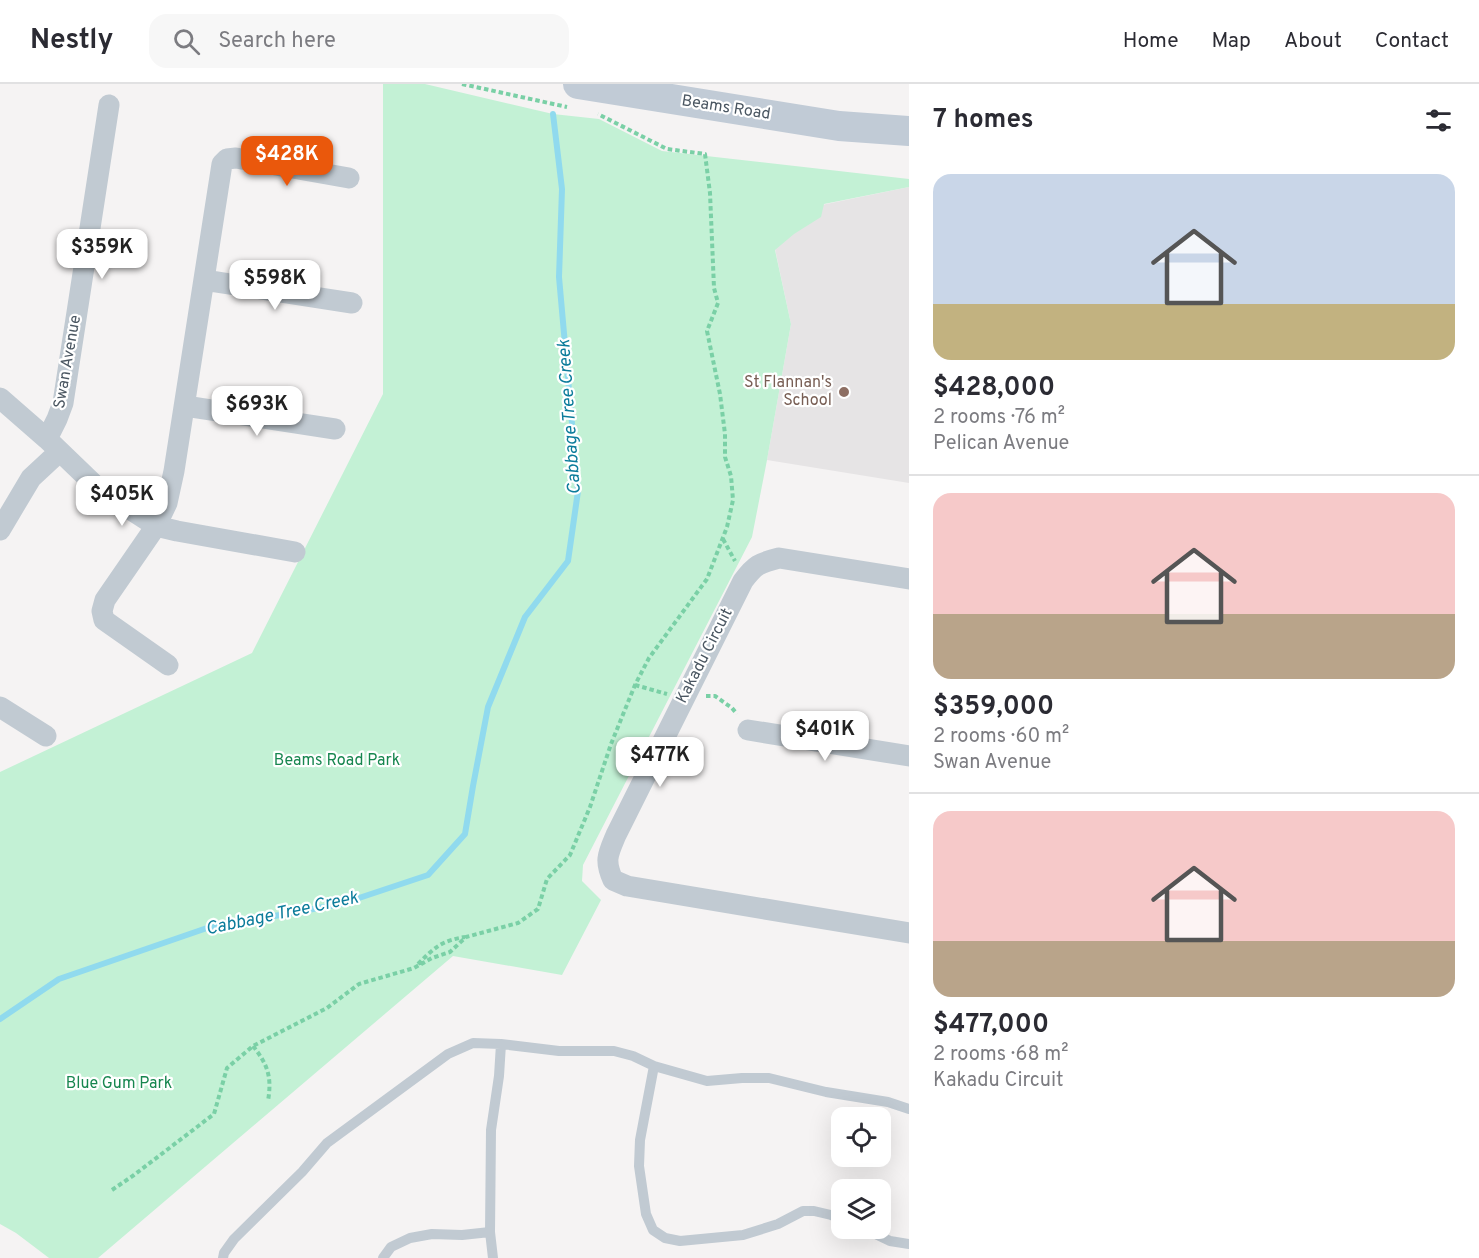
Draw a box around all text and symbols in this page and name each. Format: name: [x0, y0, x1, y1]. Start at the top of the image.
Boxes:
search box: [149, 14, 569, 68]
text: Nestly: [30, 23, 113, 59]
icon: search: [170, 25, 203, 58]
text: Search here: [218, 28, 336, 55]
text: Home: [1123, 28, 1179, 55]
text: Map: [1212, 28, 1251, 55]
text: About: [1284, 28, 1342, 55]
text: Contact: [1375, 28, 1449, 55]
street label: Beams Road: [680, 91, 772, 125]
text: 7 homes: [933, 104, 1033, 137]
icon: filters: [1422, 104, 1455, 137]
pin: $428K: [245, 136, 329, 187]
text: $428K: [255, 142, 319, 168]
icon: home: [1140, 213, 1248, 321]
pin: $359K: [60, 229, 144, 280]
text: $359K: [71, 235, 133, 261]
pin: $598K: [233, 260, 317, 311]
text: $598K: [243, 266, 307, 292]
street label: Swan Avenue: [50, 314, 86, 410]
water label: Cabbage Tree Creek: [553, 338, 587, 495]
text: $428,000: [933, 372, 1055, 405]
place label: St Flannan's School: [744, 373, 832, 411]
marker: St Flannan's School: [837, 385, 851, 399]
pin: $693K: [215, 386, 299, 437]
text: $693K: [226, 392, 288, 418]
text: 2 rooms · 76 m²: [933, 405, 1065, 431]
text: Pelican Avenue: [933, 431, 1069, 457]
pin: $405K: [80, 476, 164, 527]
text: $405K: [90, 482, 154, 508]
icon: home: [1140, 532, 1248, 640]
street label: Kakadu Circuit: [672, 605, 738, 707]
text: $359,000: [933, 691, 1054, 724]
pin: $401K: [783, 711, 867, 762]
text: $401K: [795, 717, 855, 743]
text: 2 rooms · 60 m²: [933, 724, 1069, 750]
pin: $477K: [618, 737, 702, 788]
text: $477K: [630, 743, 690, 769]
text: Swan Avenue: [933, 750, 1051, 776]
park label: Beams Road Park: [274, 751, 400, 771]
icon: home: [1140, 850, 1248, 958]
water label: Cabbage Tree Creek: [204, 886, 361, 941]
text: $477,000: [933, 1009, 1049, 1042]
text: 2 rooms · 68 m²: [933, 1042, 1069, 1068]
text: Kakadu Circuit: [933, 1068, 1064, 1094]
park label: Blue Gum Park: [66, 1074, 172, 1094]
map controls: [831, 1107, 891, 1239]
button: locate: [831, 1107, 891, 1167]
button: layers: [831, 1179, 891, 1239]

